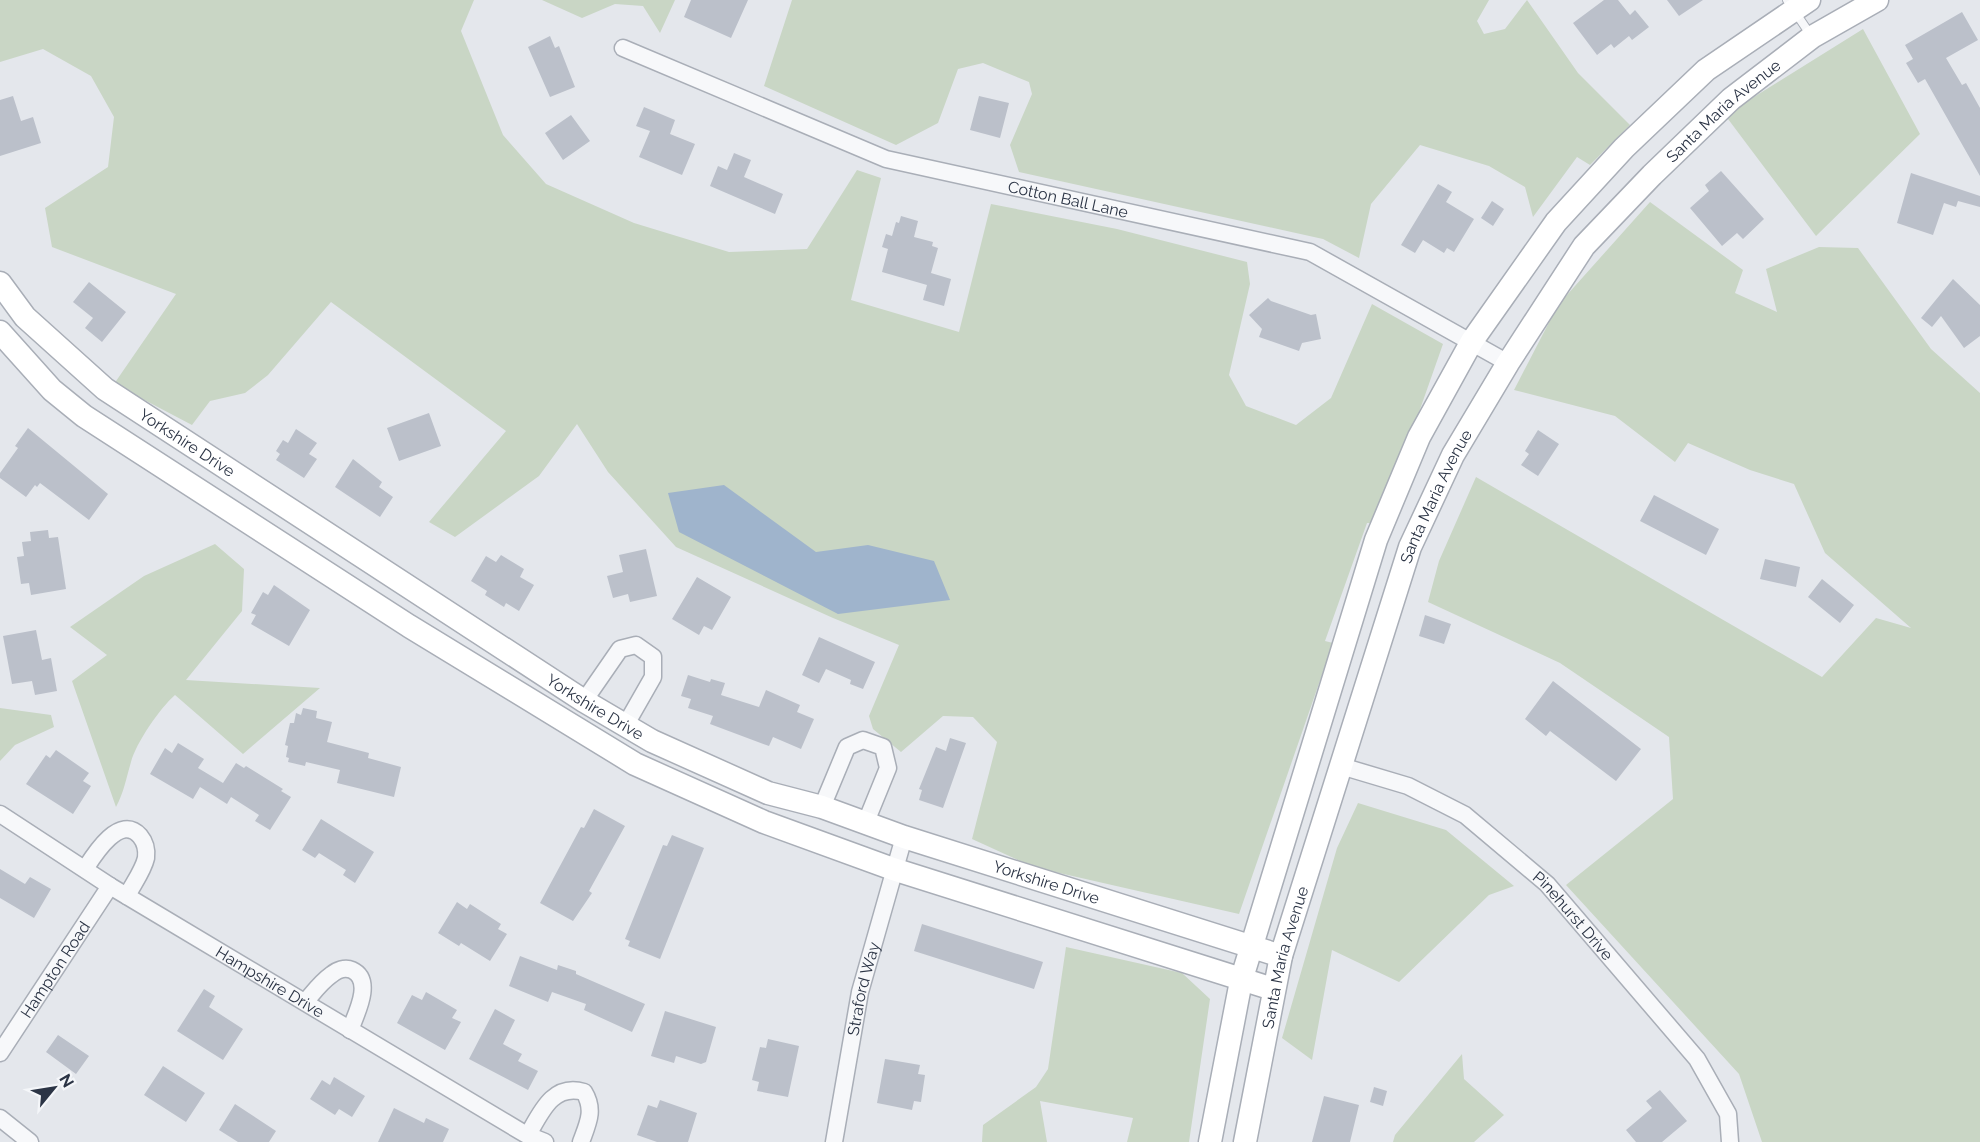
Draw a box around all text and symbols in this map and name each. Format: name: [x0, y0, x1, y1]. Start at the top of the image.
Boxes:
street label: Santa Maria Avenue: [1662, 55, 1784, 166]
street label: Cotton Ball Lane: [1006, 177, 1130, 221]
street label: Yorkshire Drive: [136, 405, 239, 481]
street label: Santa Maria Avenue: [1396, 426, 1476, 566]
street label: Yorkshire Drive: [543, 670, 647, 743]
street label: Yorkshire Drive: [991, 856, 1102, 908]
street label: Pinehurst Drive: [1529, 867, 1617, 964]
street label: Santa Maria Avenue: [1258, 884, 1312, 1030]
street label: Hampton Road: [16, 918, 94, 1021]
street label: Straford Way: [843, 939, 883, 1037]
street label: Hampshire Drive: [213, 942, 328, 1021]
north arrow: [24, 1058, 84, 1118]
text: N: [55, 1071, 78, 1091]

